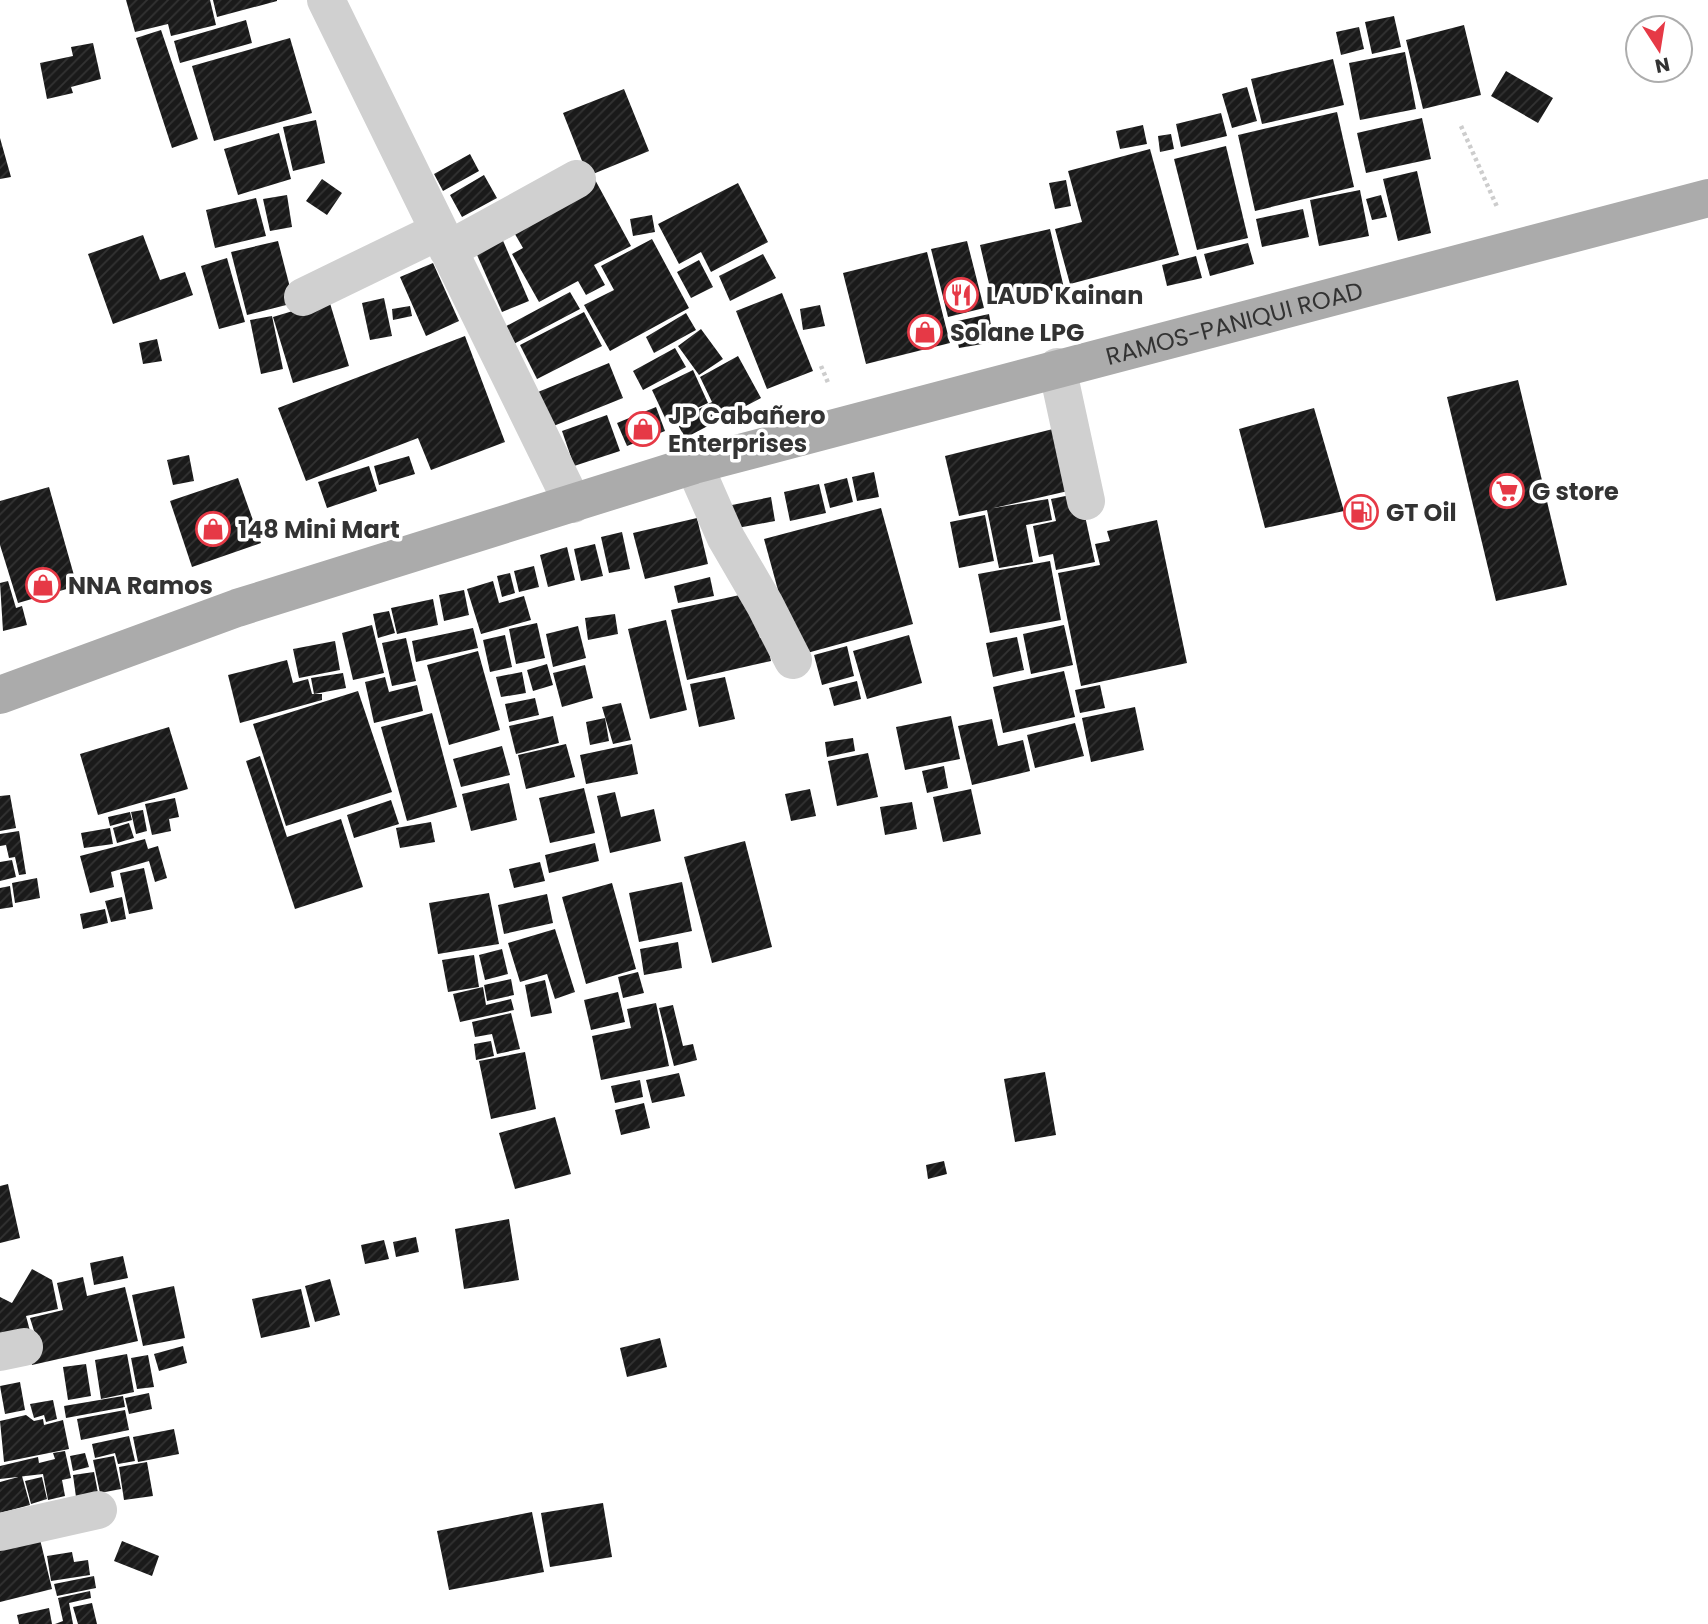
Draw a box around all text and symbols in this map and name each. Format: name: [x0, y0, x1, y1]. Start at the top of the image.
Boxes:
north arrow: [1624, 14, 1694, 84]
text: N: [1653, 50, 1672, 80]
street label: RAMOS-PANIQUI ROAD: [1102, 273, 1366, 372]
restaurant icon: LAUD Kainan: [942, 276, 980, 314]
place label: LAUD Kainan: [986, 279, 1143, 312]
shop icon: Solane LPG: [906, 313, 944, 351]
place label: Solane LPG: [950, 316, 1084, 349]
place label: JP Cabañero Enterprises: [668, 399, 826, 460]
shop icon: JP Cabañero Enterprises: [624, 410, 662, 448]
supermarket icon: G store: [1488, 472, 1526, 510]
place label: G store: [1532, 475, 1619, 508]
fuel station icon: GT Oil: [1342, 493, 1380, 531]
place label: GT Oil: [1386, 496, 1457, 529]
shop icon: 148 Mini Mart: [194, 510, 232, 548]
place label: 148 Mini Mart: [238, 513, 400, 546]
shop icon: NNA Ramos: [24, 566, 62, 604]
place label: NNA Ramos: [68, 569, 213, 602]

